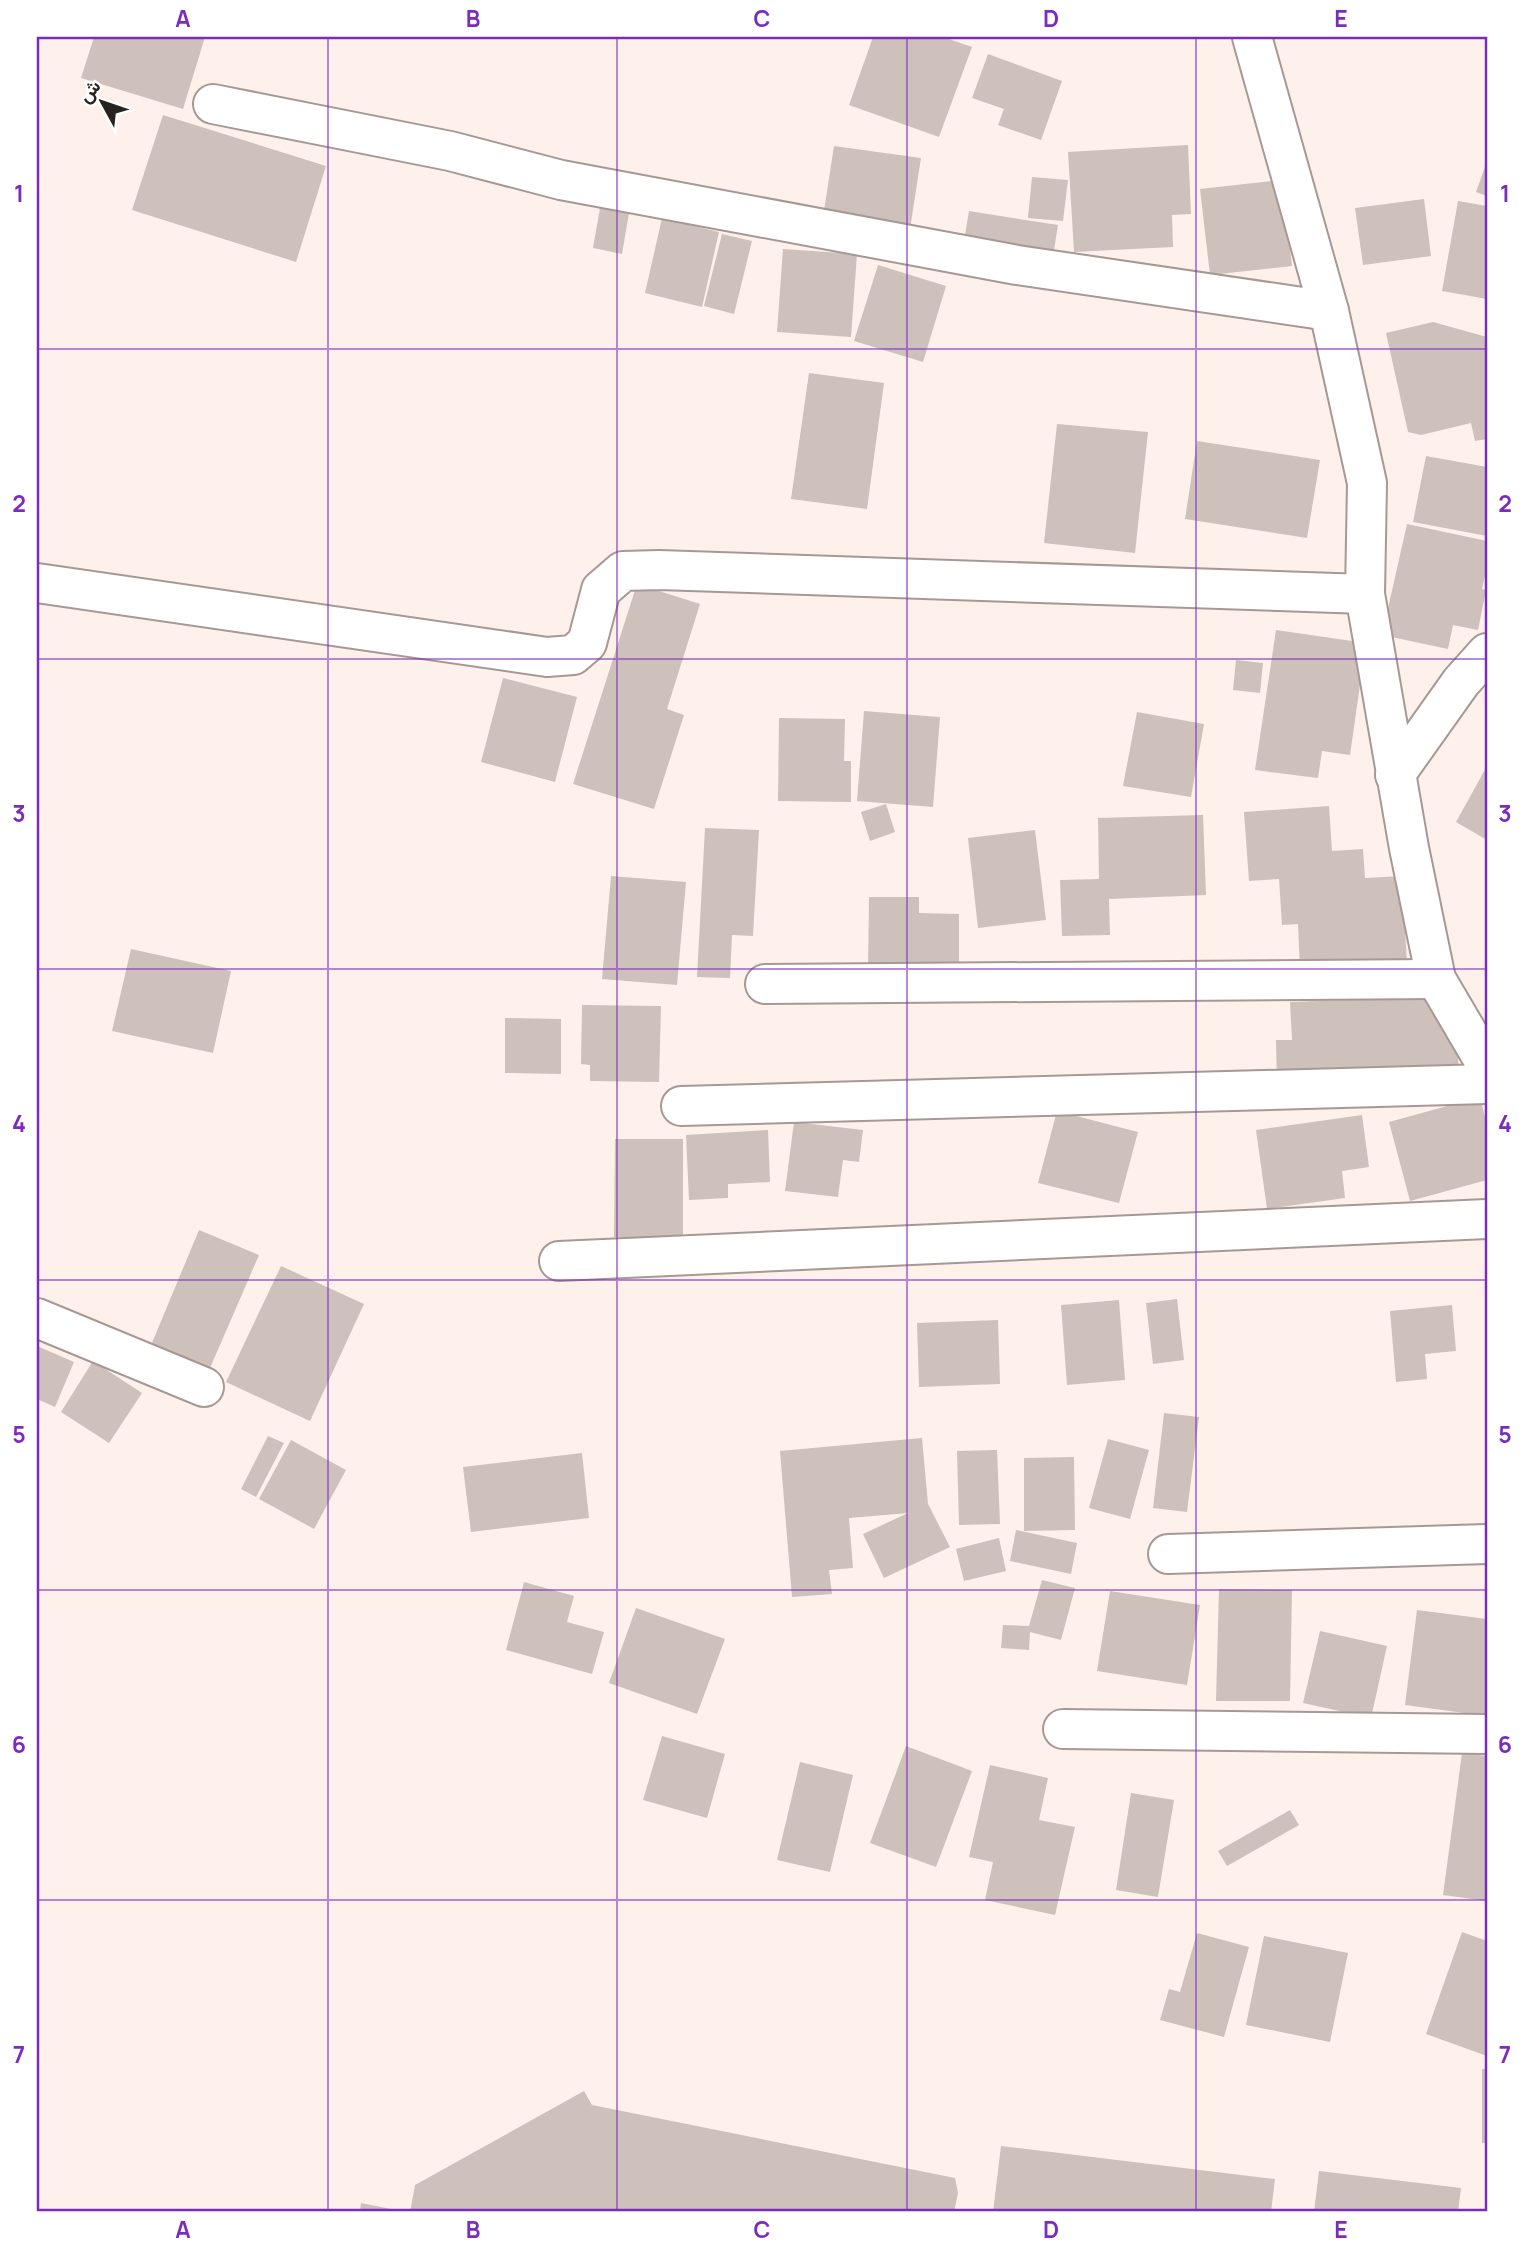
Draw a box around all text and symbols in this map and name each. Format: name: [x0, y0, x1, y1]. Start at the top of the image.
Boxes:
text: A: [175, 2, 191, 34]
text: B: [466, 2, 480, 34]
text: C: [754, 2, 771, 34]
text: D: [1043, 2, 1059, 34]
text: E: [1334, 2, 1348, 34]
north arrow: [66, 66, 136, 136]
text: ش: [72, 74, 106, 108]
text: 1: [14, 177, 24, 209]
text: 1: [1500, 177, 1510, 209]
text: 2: [12, 487, 26, 519]
text: 2: [1498, 487, 1512, 519]
text: 3: [12, 797, 26, 829]
text: 3: [1498, 797, 1512, 829]
text: 4: [12, 1107, 26, 1139]
text: 4: [1498, 1107, 1512, 1139]
text: 5: [12, 1418, 26, 1450]
text: 5: [1498, 1418, 1512, 1450]
text: 6: [12, 1728, 26, 1760]
text: 6: [1498, 1728, 1512, 1760]
text: 7: [13, 2038, 25, 2070]
text: 7: [1499, 2038, 1511, 2070]
text: A: [175, 2213, 191, 2245]
text: B: [466, 2213, 480, 2245]
text: C: [754, 2213, 771, 2245]
text: D: [1043, 2213, 1059, 2245]
text: E: [1334, 2213, 1348, 2245]

